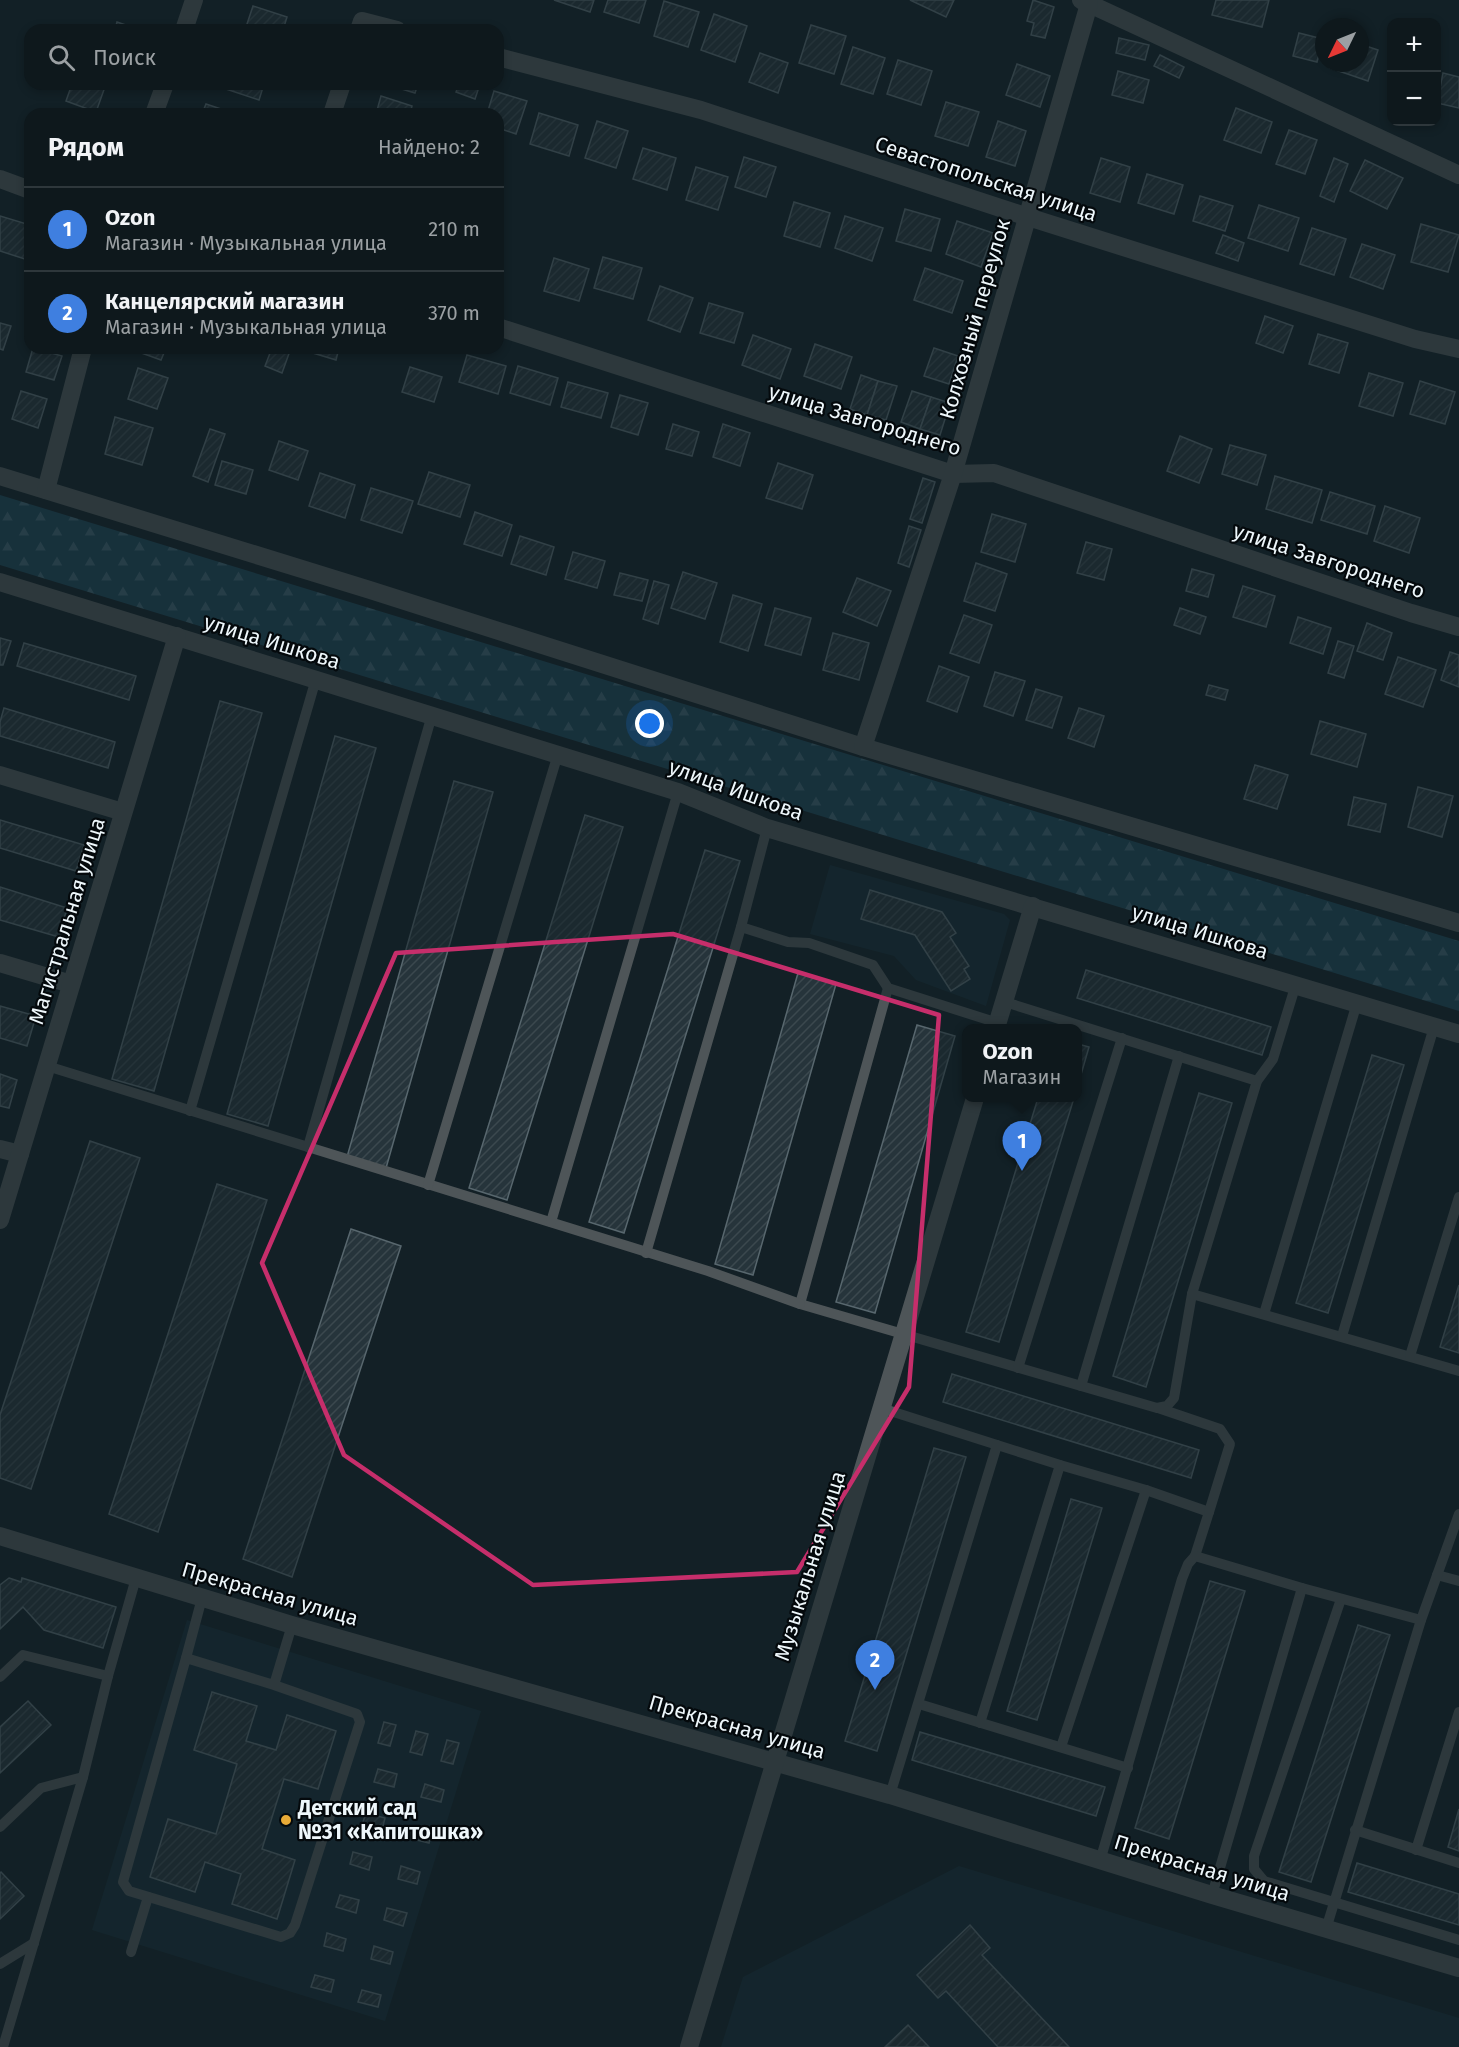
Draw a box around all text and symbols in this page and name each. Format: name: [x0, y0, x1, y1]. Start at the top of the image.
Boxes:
north arrow: [1315, 18, 1369, 72]
map controls: [1387, 18, 1441, 126]
button: +: [1387, 18, 1441, 72]
search box: [24, 24, 504, 90]
icon: search: [45, 41, 78, 74]
text: Поиск: [93, 44, 156, 71]
button: −: [1387, 72, 1441, 126]
street label: Севастопольская улица: [872, 131, 1100, 227]
text: Рядом: [48, 132, 124, 163]
text: Найдено: 2: [378, 135, 480, 159]
text: Ozon: [105, 204, 155, 231]
street label: Колхозный переулок: [934, 216, 1016, 422]
text: 1: [63, 217, 72, 241]
text: 210 m: [428, 217, 480, 241]
text: Магазин · Музыкальная улица: [105, 231, 387, 255]
text: Канцелярский магазин: [105, 288, 344, 315]
text: 2: [62, 301, 73, 325]
text: 370 m: [428, 301, 480, 325]
text: Магазин · Музыкальная улица: [105, 315, 387, 339]
street label: улица Завгороднего: [766, 378, 964, 462]
street label: улица Завгороднего: [1230, 518, 1428, 604]
street label: улица Ишкова: [201, 609, 343, 675]
your location: [635, 709, 664, 738]
street label: улица Ишкова: [665, 754, 807, 826]
street label: Магистральная улица: [23, 814, 111, 1028]
street label: улица Ишкова: [1129, 899, 1271, 965]
popup: [962, 1024, 1082, 1102]
text: Ozon: [983, 1038, 1033, 1065]
text: Магазин: [983, 1065, 1061, 1089]
pin: 1: [1002, 1122, 1042, 1171]
street label: Музыкальная улица: [769, 1468, 851, 1664]
street label: Прекрасная улица: [179, 1556, 361, 1632]
pin: 2: [856, 1640, 894, 1690]
street label: Прекрасная улица: [646, 1689, 828, 1765]
place label: Детский сад №31 «Капитошка»: [297, 1795, 483, 1845]
marker: Детский сад №31 «Капитошка»: [279, 1813, 293, 1827]
street label: Прекрасная улица: [1111, 1829, 1293, 1907]

